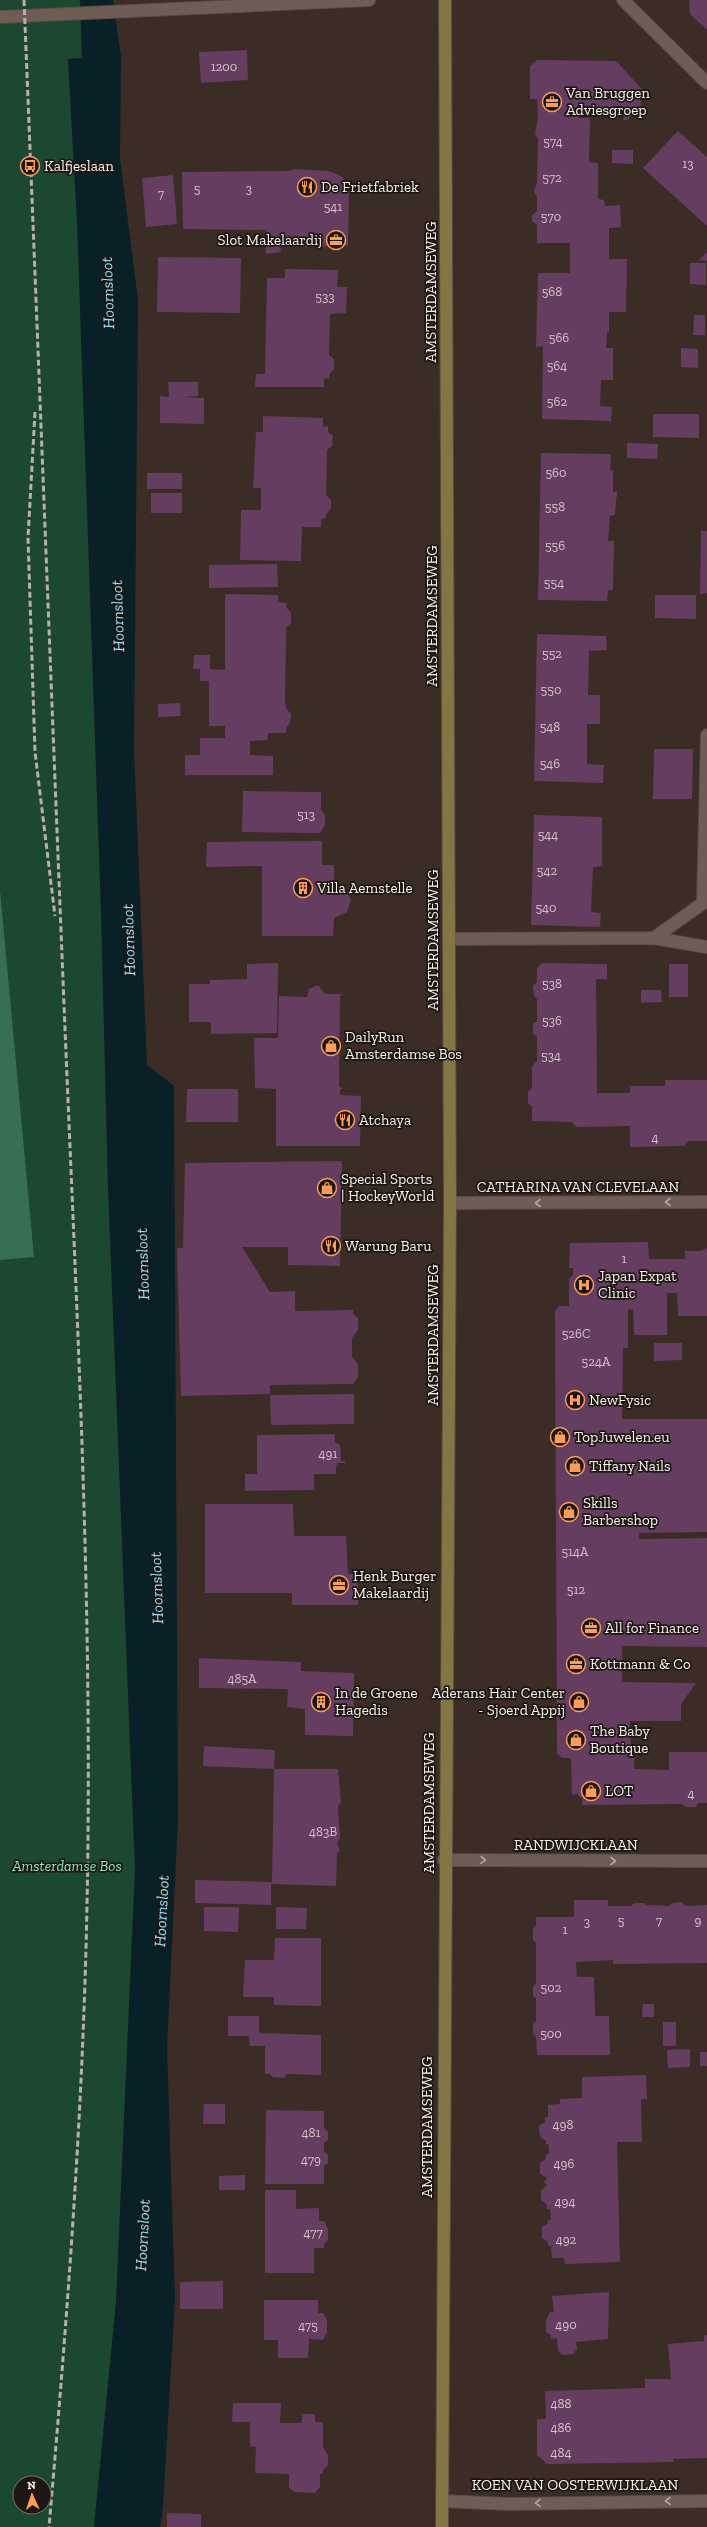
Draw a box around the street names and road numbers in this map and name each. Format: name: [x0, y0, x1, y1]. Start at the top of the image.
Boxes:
street label: AMSTERDAMSEWEG: [422, 221, 440, 363]
street label: AMSTERDAMSEWEG: [423, 545, 441, 687]
street label: AMSTERDAMSEWEG: [424, 869, 442, 1011]
street label: CATHARINA VAN CLEVELAAN: [477, 1178, 679, 1196]
street label: AMSTERDAMSEWEG: [424, 1264, 442, 1406]
street label: AMSTERDAMSEWEG: [420, 1732, 438, 1874]
street label: RANDWIJCKLAAN: [514, 1836, 638, 1854]
street label: AMSTERDAMSEWEG: [418, 2056, 436, 2198]
street label: KOEN VAN OOSTERWIJKLAAN: [472, 2476, 678, 2494]

